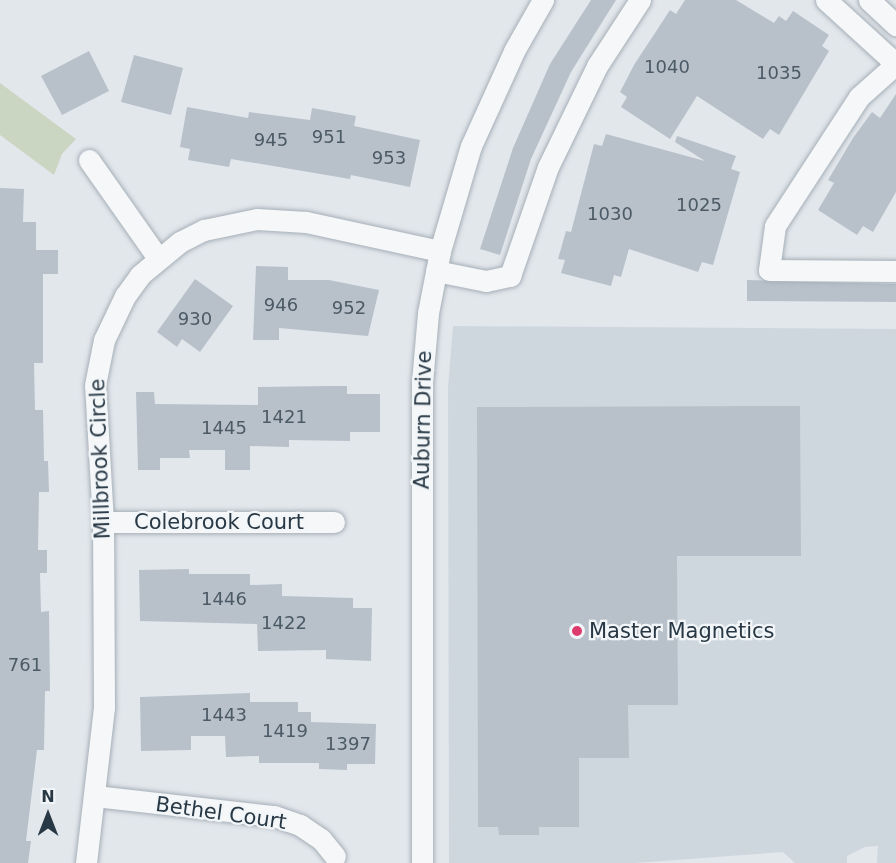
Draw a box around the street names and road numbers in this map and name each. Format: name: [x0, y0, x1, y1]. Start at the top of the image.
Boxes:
street label: Auburn Drive: [409, 351, 437, 489]
street label: Millbrook Circle: [85, 378, 115, 540]
street label: Colebrook Court: [134, 509, 304, 535]
street label: Bethel Court: [154, 791, 288, 835]

